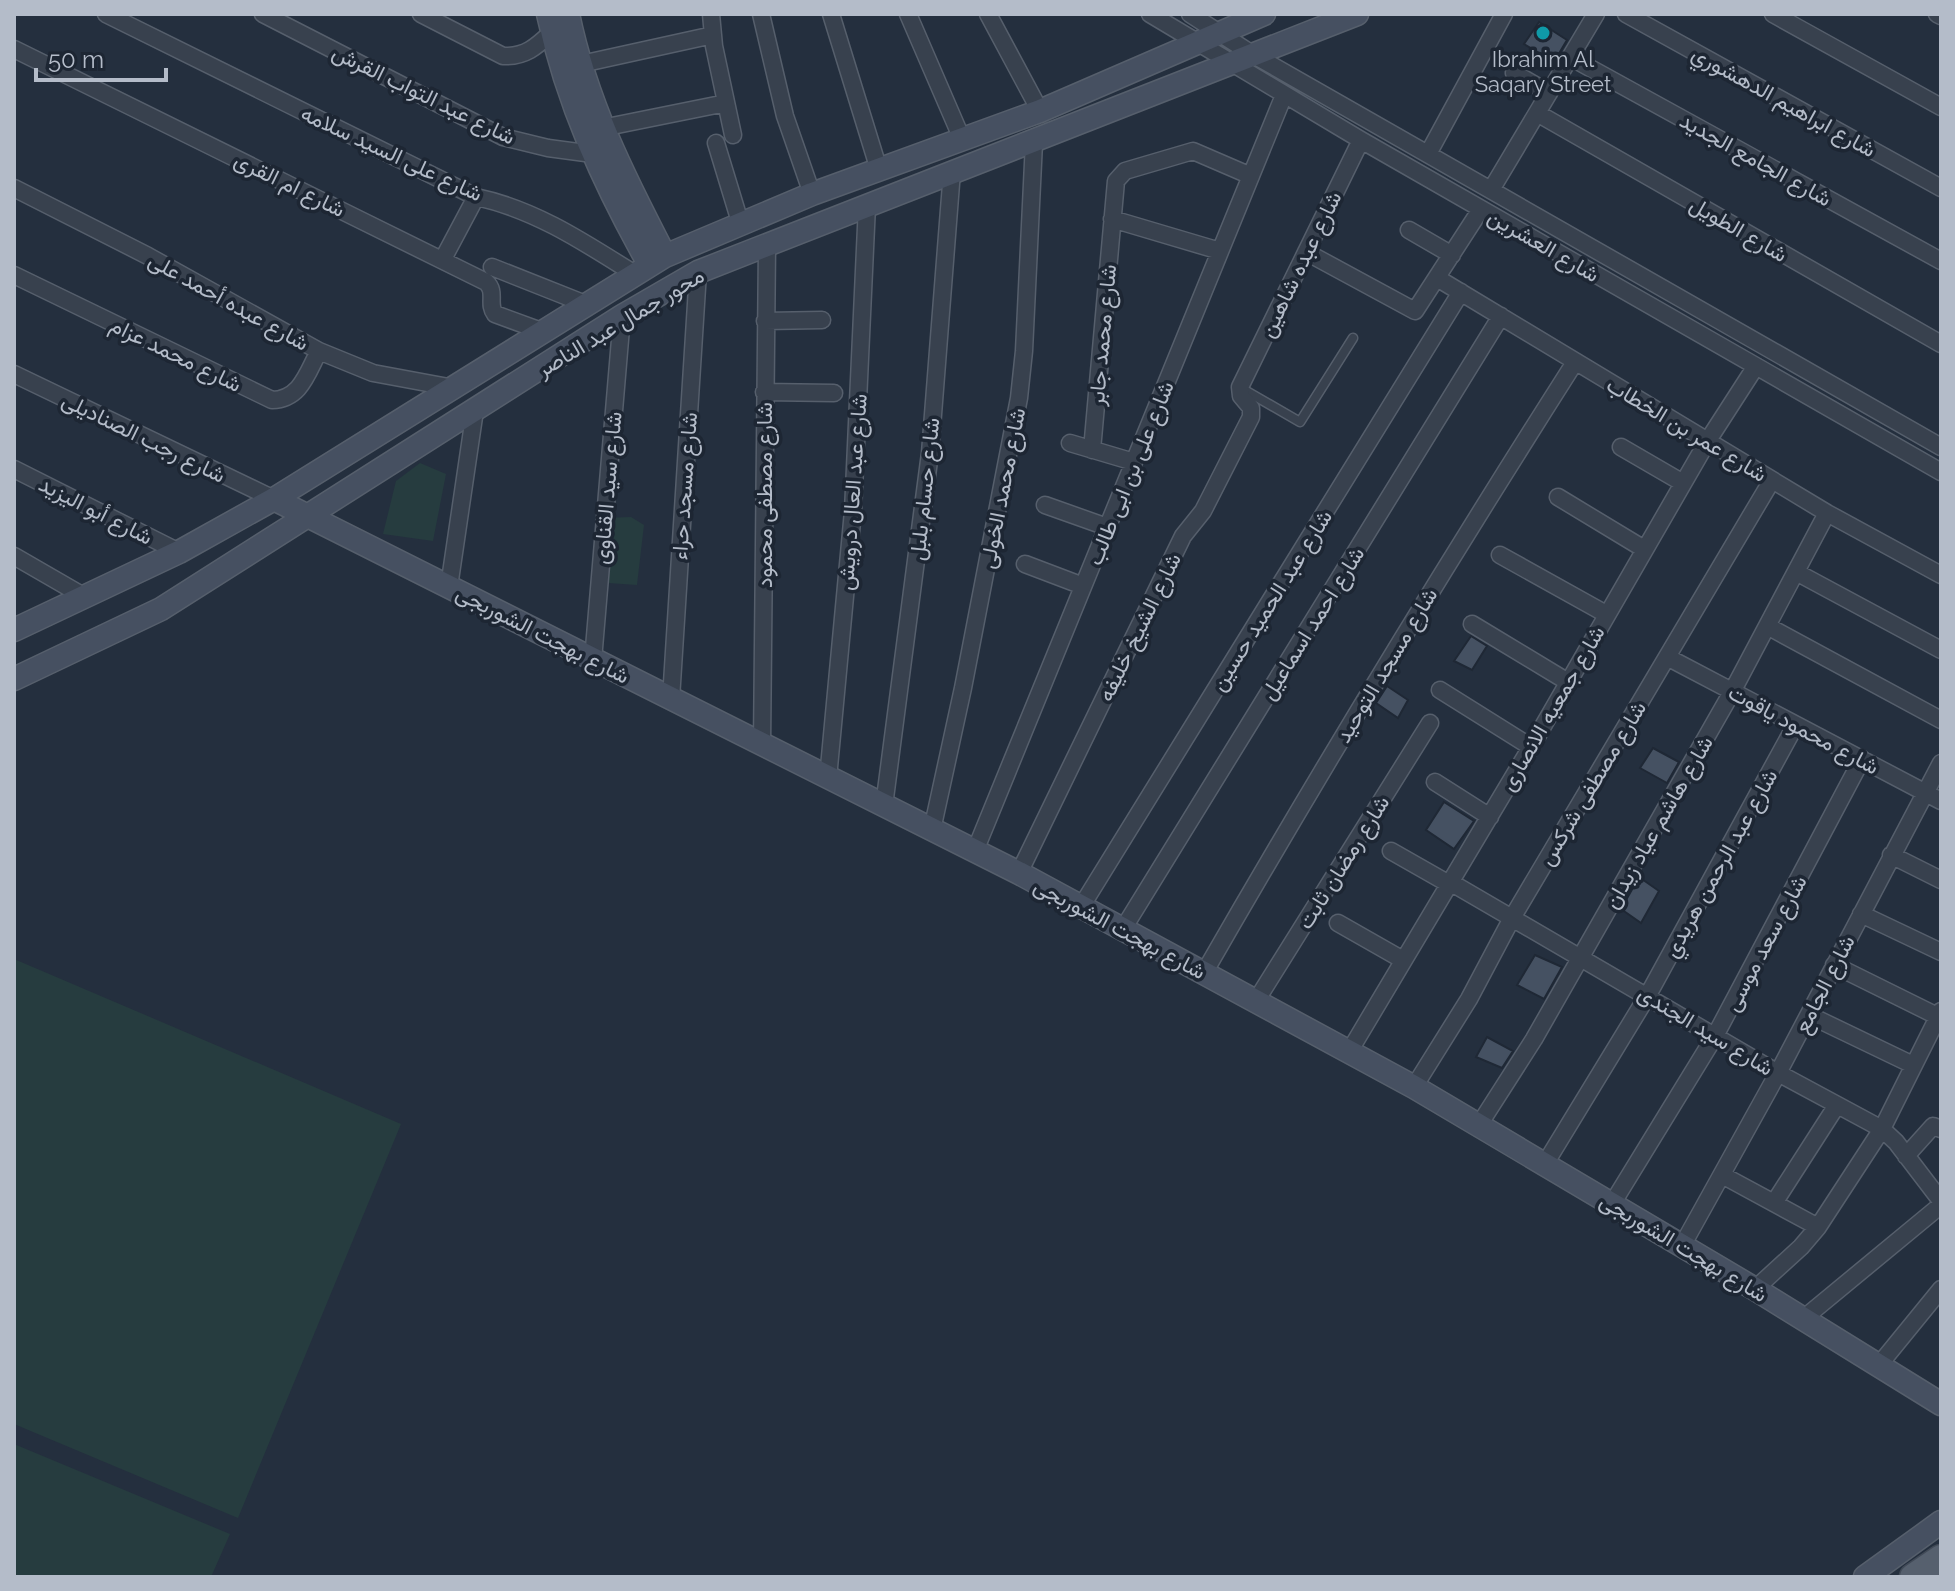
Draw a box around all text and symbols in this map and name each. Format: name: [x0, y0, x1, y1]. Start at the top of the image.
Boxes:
marker: Ibrahim Al Saqary Street: [1534, 24, 1552, 42]
scale bar: [36, 32, 166, 82]
street label: شارع عبد التواب القرش: [327, 38, 520, 151]
street label: شارع ابراهيم الدهشوري: [1685, 40, 1880, 168]
text: 50 m: [48, 45, 104, 74]
place label: Ibrahim Al Saqary Street: [1475, 46, 1612, 97]
street label: شارع على السيد سلامه: [296, 100, 487, 208]
street label: شارع الجامع الجديد: [1675, 107, 1836, 213]
street label: شارع ام القرى: [229, 146, 350, 224]
street label: شارع عبده شاهين: [1253, 187, 1348, 342]
street label: شارع الطويل: [1685, 191, 1792, 269]
street label: شارع العشرين: [1483, 203, 1604, 289]
street label: شارع عبده أحمد على: [143, 246, 314, 358]
street label: محور جمال عبد الناصر: [531, 262, 709, 384]
street label: شارع محمد جابر: [1083, 263, 1123, 408]
street label: شارع محمد عزام: [105, 311, 246, 399]
street label: شارع عمر بن الخطاب: [1601, 371, 1772, 489]
street label: شارع على بن ابى طالب: [1081, 377, 1181, 570]
street label: شارع رجب الصناديلى: [57, 386, 230, 490]
street label: شارع عبد العال درويش: [832, 393, 874, 591]
street label: شارع مصطفى محمود: [751, 402, 779, 588]
street label: شارع محمد الخولى: [974, 405, 1032, 571]
street label: شارع سيد القناوى: [587, 410, 629, 566]
street label: شارع مسجد حراء: [666, 411, 704, 561]
street label: شارع حسام بلبل: [904, 416, 946, 562]
street label: شارع أبو اليزيد: [34, 470, 157, 552]
street label: شارع عبد الحميد حسين: [1205, 505, 1339, 696]
street label: شارع احمد اسماعيل: [1255, 542, 1371, 705]
street label: شارع الشيخ خليفه: [1092, 549, 1188, 706]
street label: شارع بهجت الشوربجى: [451, 579, 634, 691]
street label: شارع مسجد التوحيد: [1330, 583, 1444, 748]
street label: شارع جمعيه الانصارى: [1494, 621, 1612, 796]
street label: شارع محمود ياقوت: [1723, 678, 1884, 781]
street label: شارع مصطفى شركس: [1533, 696, 1653, 871]
street label: شارع هاشم عياد زيدان: [1598, 731, 1720, 914]
street label: شارع عبد الرحمن هريدي: [1657, 764, 1788, 965]
street label: شارع رمضان ثابت: [1292, 790, 1396, 935]
street label: شارع سعد موسى: [1718, 871, 1814, 1016]
street label: شارع بهجت الشوربجى: [1029, 872, 1210, 986]
street label: شارع الجامع: [1788, 930, 1862, 1038]
street label: شارع سيد الجندى: [1632, 979, 1779, 1082]
street label: شارع بهجت الشوربجى: [1594, 1187, 1773, 1309]

